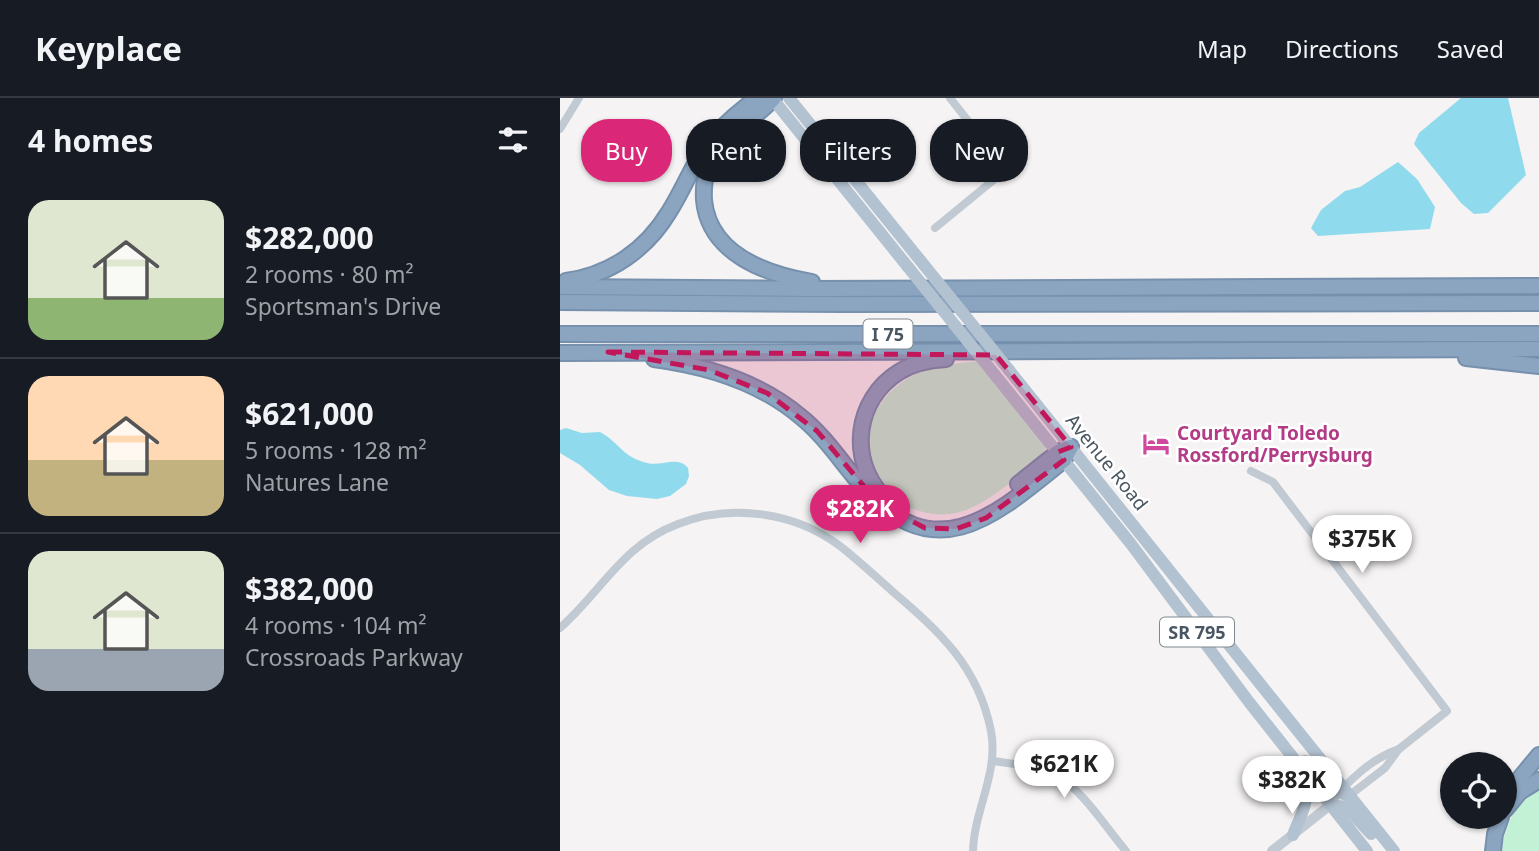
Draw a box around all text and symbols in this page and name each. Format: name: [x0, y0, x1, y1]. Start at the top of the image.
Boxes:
text: Keyplace: [35, 26, 182, 71]
text: Map: [1197, 32, 1247, 65]
text: Directions: [1285, 32, 1399, 65]
text: Saved: [1437, 32, 1504, 65]
chip: Buy: [581, 119, 672, 182]
chip: Rent: [686, 119, 786, 182]
chip: Filters: [800, 119, 916, 182]
chip: New: [930, 119, 1028, 182]
text: 4 homes: [28, 120, 153, 161]
icon: filters: [494, 121, 532, 159]
text: $282,000: [245, 217, 374, 258]
icon: home: [84, 228, 168, 312]
text: 2 rooms · 80 m²: [245, 258, 414, 290]
text: Sportsman's Drive: [245, 290, 441, 322]
road number: I 75: [864, 320, 912, 348]
text: $621,000: [245, 393, 374, 434]
icon: home: [84, 404, 168, 488]
street label: Avenue Road: [1060, 408, 1154, 516]
place label: Courtyard Toledo Rossford/Perrysburg: [1177, 420, 1373, 468]
hotel icon: Courtyard Toledo Rossford/Perrysburg: [1141, 429, 1171, 459]
text: 5 rooms · 128 m²: [245, 434, 427, 466]
text: Natures Lane: [245, 466, 389, 498]
pin: $282K: [811, 486, 909, 545]
text: $282K: [826, 492, 894, 524]
pin: $375K: [1313, 516, 1411, 575]
text: $375K: [1328, 522, 1396, 554]
text: $382,000: [245, 568, 374, 609]
icon: home: [84, 579, 168, 663]
text: 4 rooms · 104 m²: [245, 609, 427, 641]
road number: SR 795: [1160, 618, 1234, 646]
text: Crossroads Parkway: [245, 641, 463, 673]
pin: $621K: [1015, 740, 1113, 800]
text: $621K: [1030, 747, 1098, 779]
map controls: [1440, 752, 1517, 829]
button: locate: [1440, 752, 1517, 829]
pin: $382K: [1243, 756, 1341, 816]
text: $382K: [1258, 763, 1326, 795]

